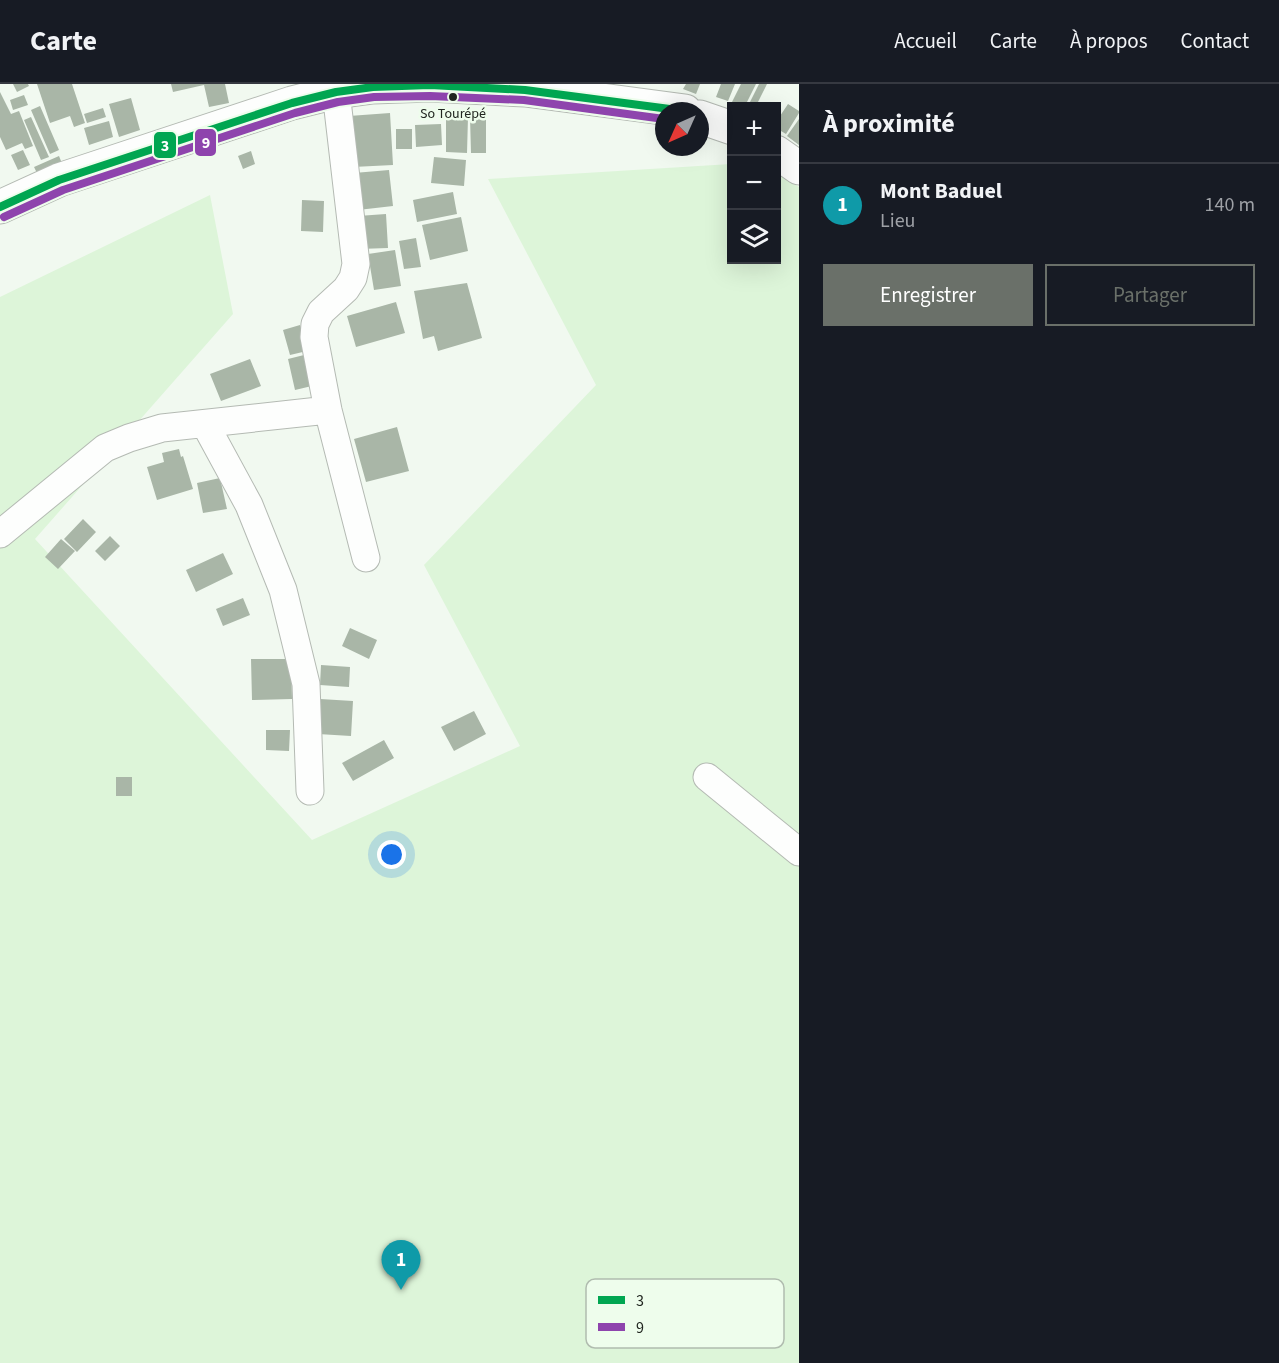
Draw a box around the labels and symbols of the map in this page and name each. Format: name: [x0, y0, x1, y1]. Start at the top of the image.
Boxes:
marker: So Tourépé: [447, 91, 459, 103]
north arrow: [655, 102, 709, 156]
place label: So Tourépé: [420, 104, 486, 124]
line badge: 9: [194, 128, 217, 157]
line badge: 3: [153, 131, 177, 159]
text: 9: [202, 132, 210, 154]
text: 3: [161, 135, 169, 157]
your location: [377, 840, 406, 869]
pin: 1: [382, 1240, 420, 1290]
legend: [586, 1279, 784, 1348]
text: 3: [636, 1290, 644, 1312]
text: 9: [636, 1317, 644, 1339]

